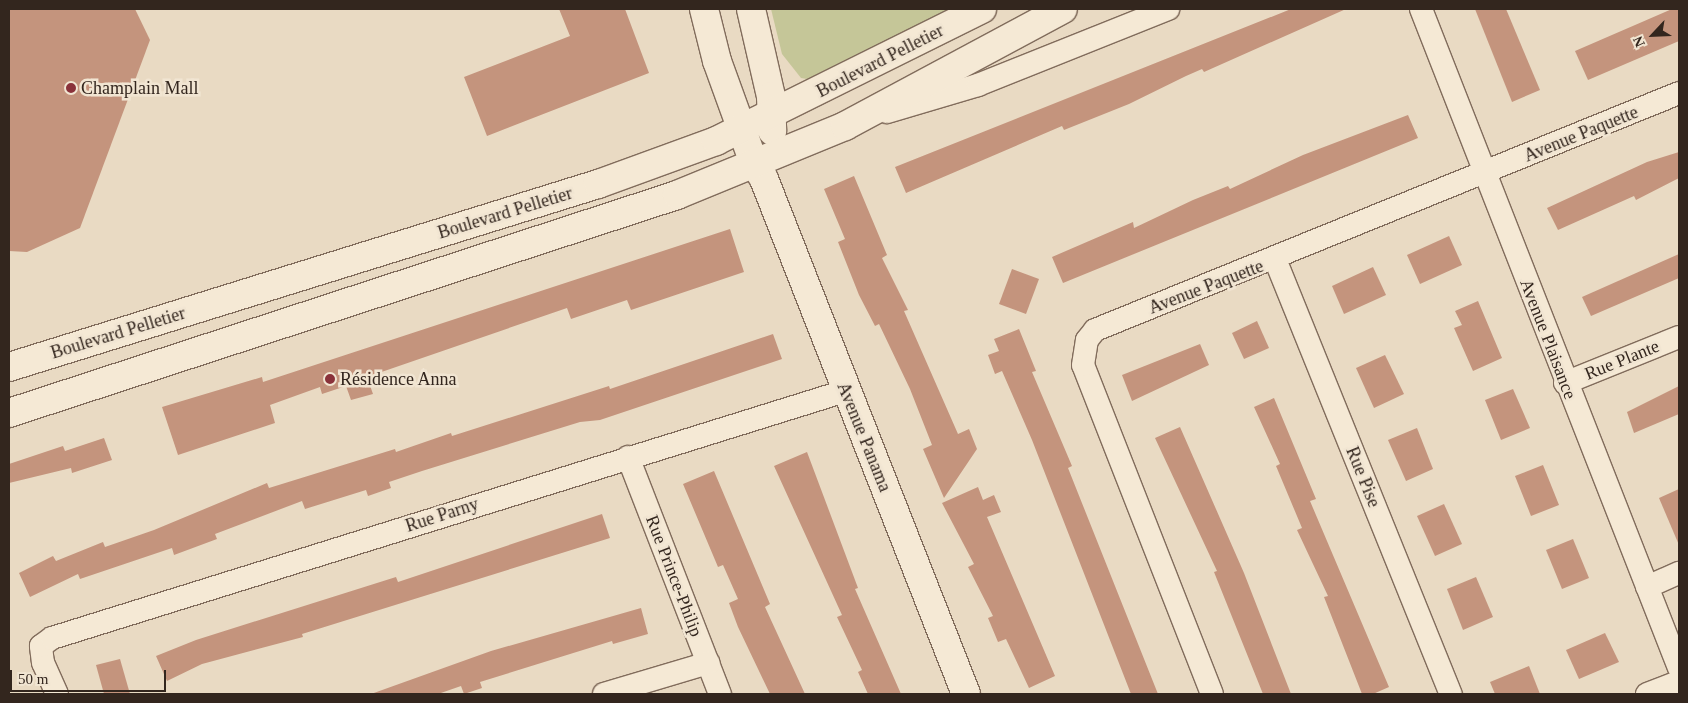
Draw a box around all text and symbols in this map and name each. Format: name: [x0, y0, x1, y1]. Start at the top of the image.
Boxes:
north arrow: [1628, 10, 1678, 60]
street label: Boulevard Pelletier: [813, 20, 947, 102]
text: N: [1630, 34, 1648, 49]
place label: Champlain Mall: [81, 77, 198, 99]
marker: Champlain Mall: [65, 82, 77, 94]
street label: Avenue Paquette: [1521, 101, 1641, 167]
street label: Boulevard Pelletier: [435, 182, 575, 244]
street label: Avenue Paquette: [1146, 255, 1266, 319]
street label: Avenue Plaisance: [1515, 276, 1581, 402]
street label: Boulevard Pelletier: [48, 302, 188, 364]
street label: Rue Plante: [1582, 335, 1662, 385]
place label: Résidence Anna: [340, 368, 457, 390]
marker: Résidence Anna: [324, 373, 336, 385]
street label: Avenue Panama: [832, 379, 896, 495]
street label: Rue Pise: [1341, 444, 1385, 510]
street label: Rue Parny: [403, 493, 481, 537]
street label: Rue Prince-Philip: [641, 512, 707, 640]
scale bar: [12, 660, 169, 692]
text: 50 m: [18, 671, 48, 687]

